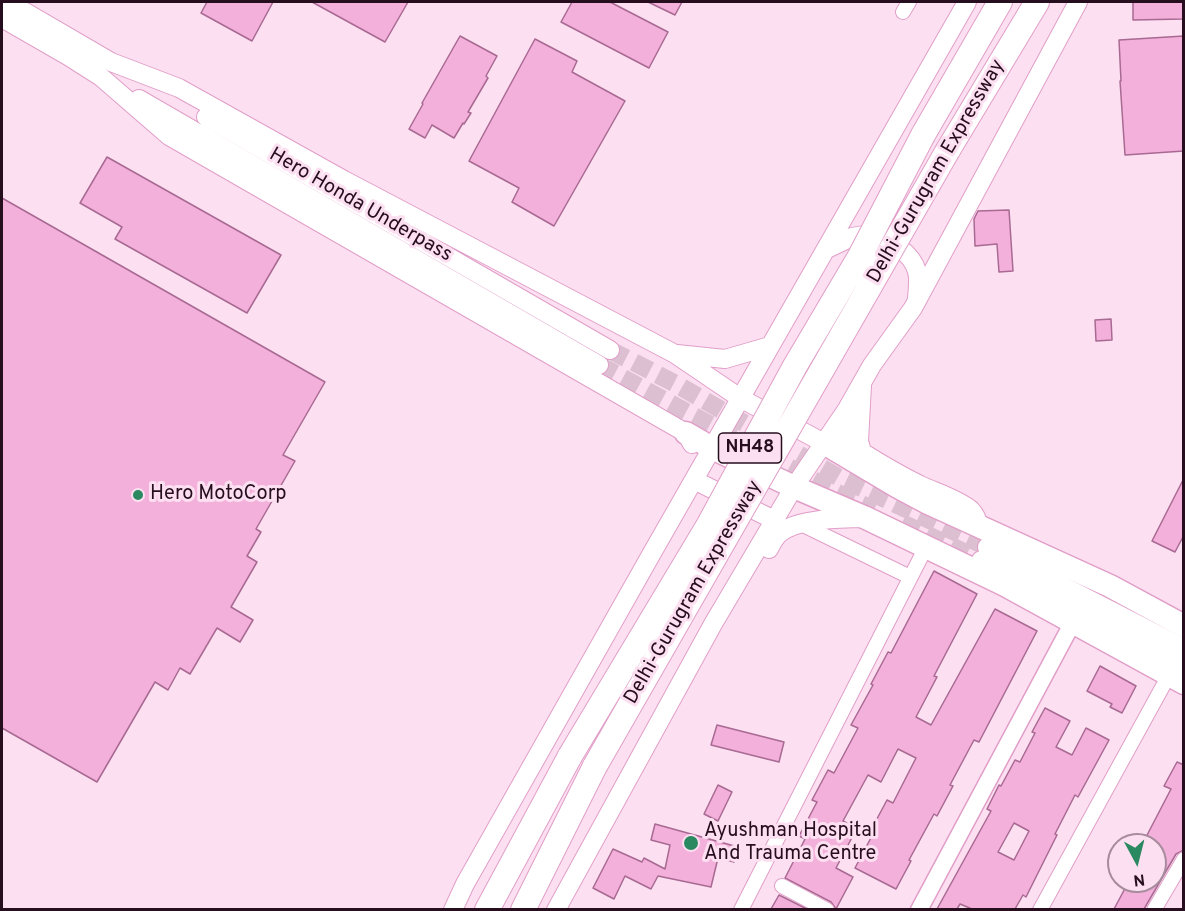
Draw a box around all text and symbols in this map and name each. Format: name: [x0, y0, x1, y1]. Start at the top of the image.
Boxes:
street label: Delhi-Gurugram Expressway: [863, 56, 1011, 288]
street label: Hero Honda Underpass: [264, 144, 456, 268]
road number: NH48: [718, 433, 782, 463]
street label: Delhi-Gurugram Expressway: [620, 477, 768, 709]
place label: Hero MotoCorp: [150, 483, 287, 507]
marker: Hero MotoCorp: [131, 488, 145, 502]
place label: Ayushman Hospital And Trauma Centre: [704, 820, 877, 867]
north arrow: [1107, 833, 1167, 893]
marker: Ayushman Hospital And Trauma Centre: [682, 834, 700, 852]
text: N: [1132, 868, 1146, 890]

